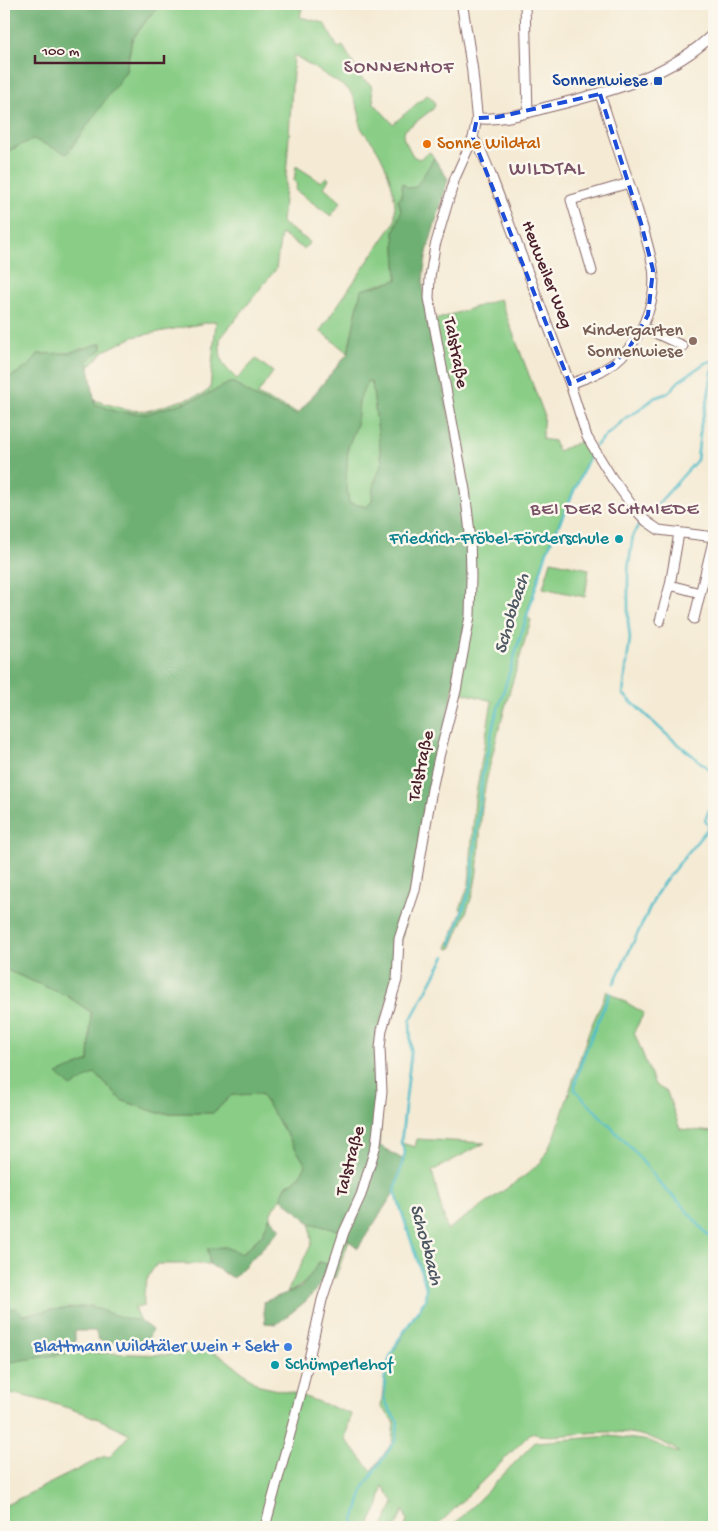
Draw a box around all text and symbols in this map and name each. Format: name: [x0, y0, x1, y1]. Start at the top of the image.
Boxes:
scale bar: [35, 32, 164, 64]
text: 100 m: [41, 43, 80, 61]
district label: SONNENHOF: [344, 57, 454, 80]
place label: Sonnenwiese: [552, 71, 649, 92]
marker: Sonnenwiese: [652, 75, 664, 87]
place label: Sonne Wildtal: [437, 134, 540, 155]
marker: Sonne Wildtal: [421, 138, 433, 150]
district label: WILDTAL: [509, 159, 585, 182]
street label: Heuweiler Weg: [516, 218, 576, 332]
street label: Talstraße: [438, 315, 472, 391]
place label: Kindergarten Sonnenwiese: [583, 321, 684, 363]
marker: Kindergarten Sonnenwiese: [687, 335, 699, 347]
district label: BEI DER SCHMIEDE: [529, 499, 700, 522]
place label: Friedrich-Fröbel-Förderschule: [388, 529, 610, 550]
marker: Friedrich-Fröbel-Förderschule: [613, 533, 625, 545]
water label: Schobbach: [490, 570, 536, 657]
street label: Talstraße: [404, 728, 440, 804]
street label: Talstraße: [331, 1123, 371, 1199]
water label: Schobbach: [403, 1202, 447, 1289]
place label: Blattmann Wildtäler Wein + Sekt: [33, 1337, 280, 1358]
marker: Blattmann Wildtäler Wein + Sekt: [282, 1341, 294, 1353]
place label: Schümperlehof: [285, 1355, 394, 1376]
marker: Schümperlehof: [269, 1359, 281, 1371]

